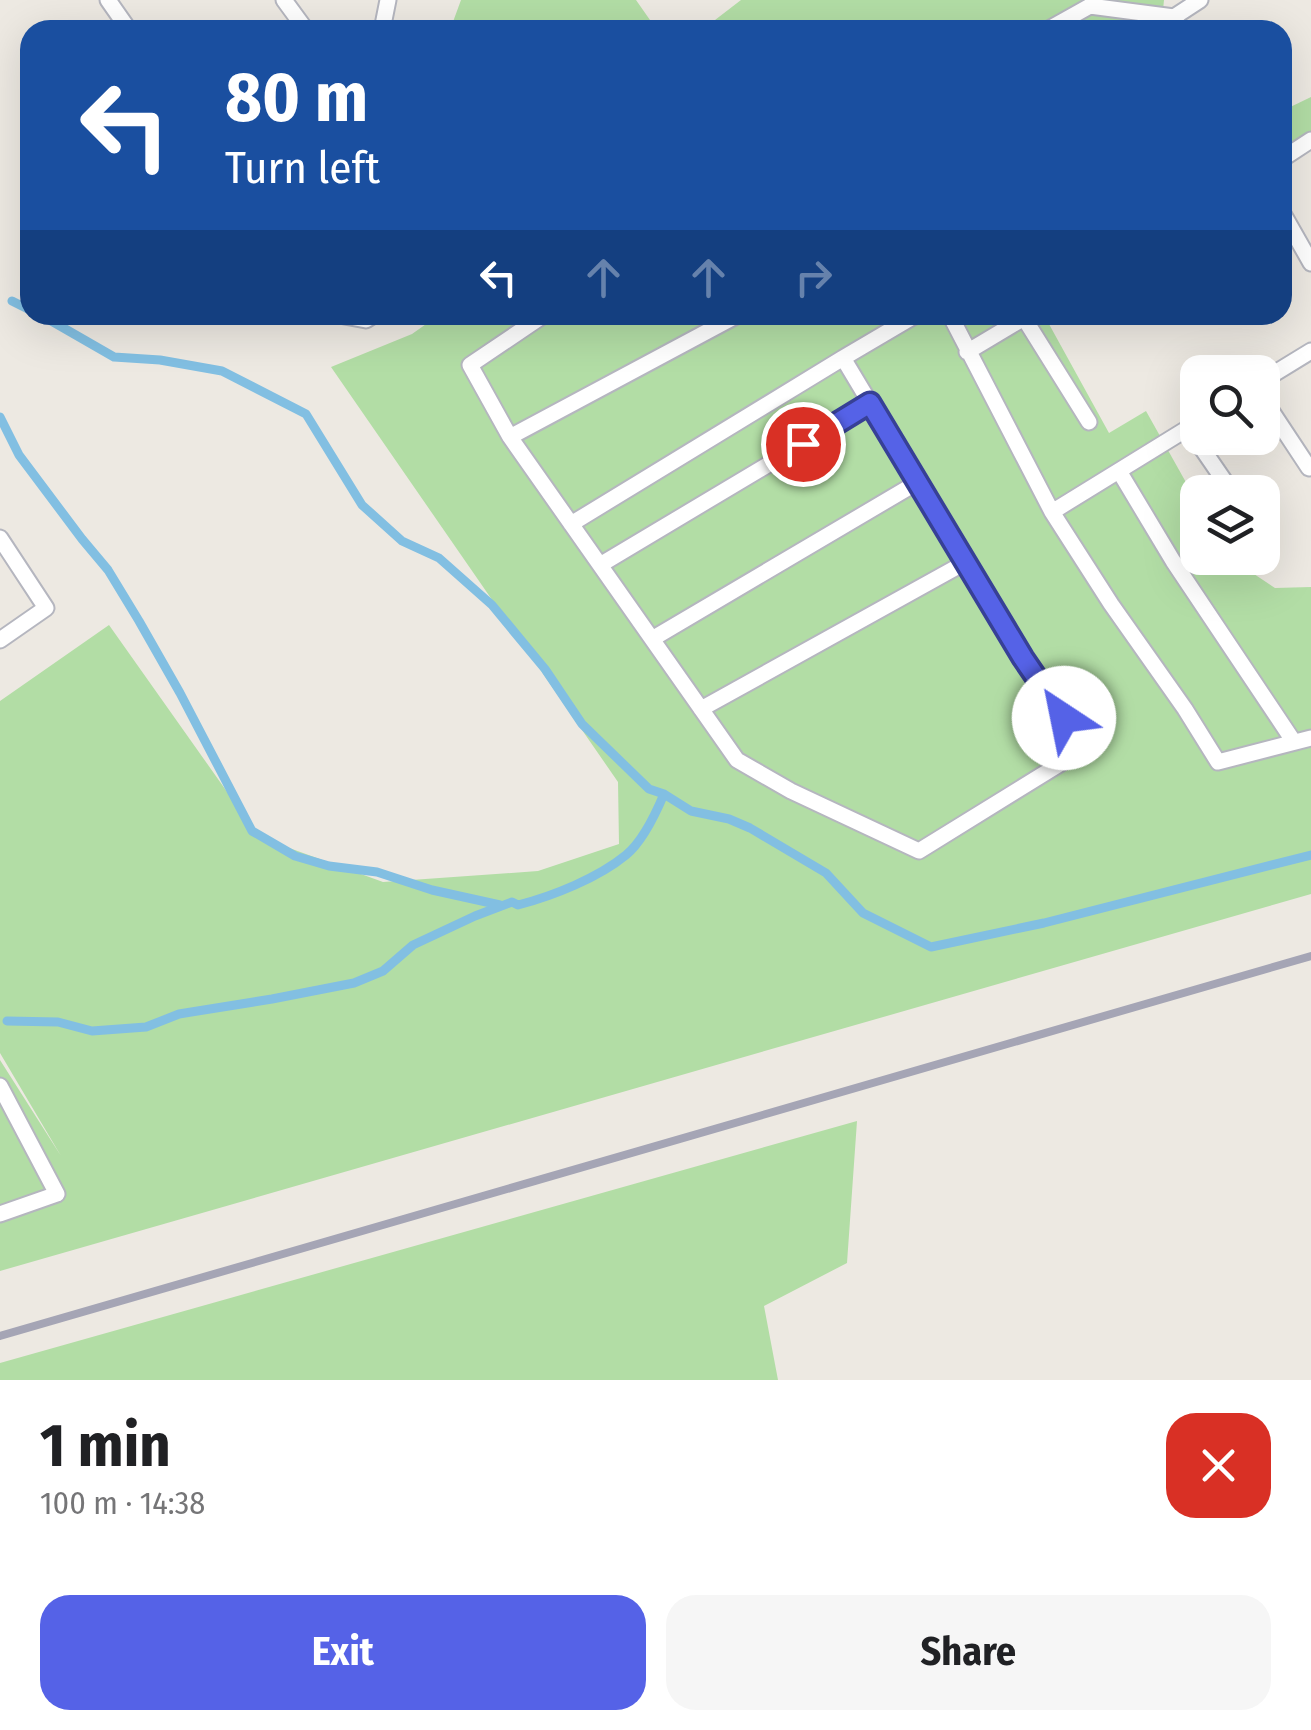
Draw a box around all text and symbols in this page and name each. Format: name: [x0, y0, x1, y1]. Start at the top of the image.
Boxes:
text: 80 m: [225, 56, 368, 140]
icon: left: [60, 60, 190, 190]
text: Turn left: [225, 141, 380, 195]
icon: left: [471, 250, 526, 305]
icon: ahead: [576, 250, 631, 305]
icon: ahead: [681, 250, 736, 305]
icon: right: [786, 250, 841, 305]
map controls: [1180, 355, 1280, 575]
button: search: [1180, 355, 1280, 455]
pin: [761, 402, 846, 487]
icon: arrive: [776, 417, 831, 472]
button: layers: [1180, 475, 1280, 575]
position arrow: [1012, 666, 1116, 770]
text: 1 min: [40, 1410, 171, 1482]
button: close: [1166, 1413, 1271, 1518]
text: 100 m · 14:38: [40, 1484, 205, 1522]
button: Exit: [40, 1595, 646, 1710]
button: Share: [666, 1595, 1271, 1710]

